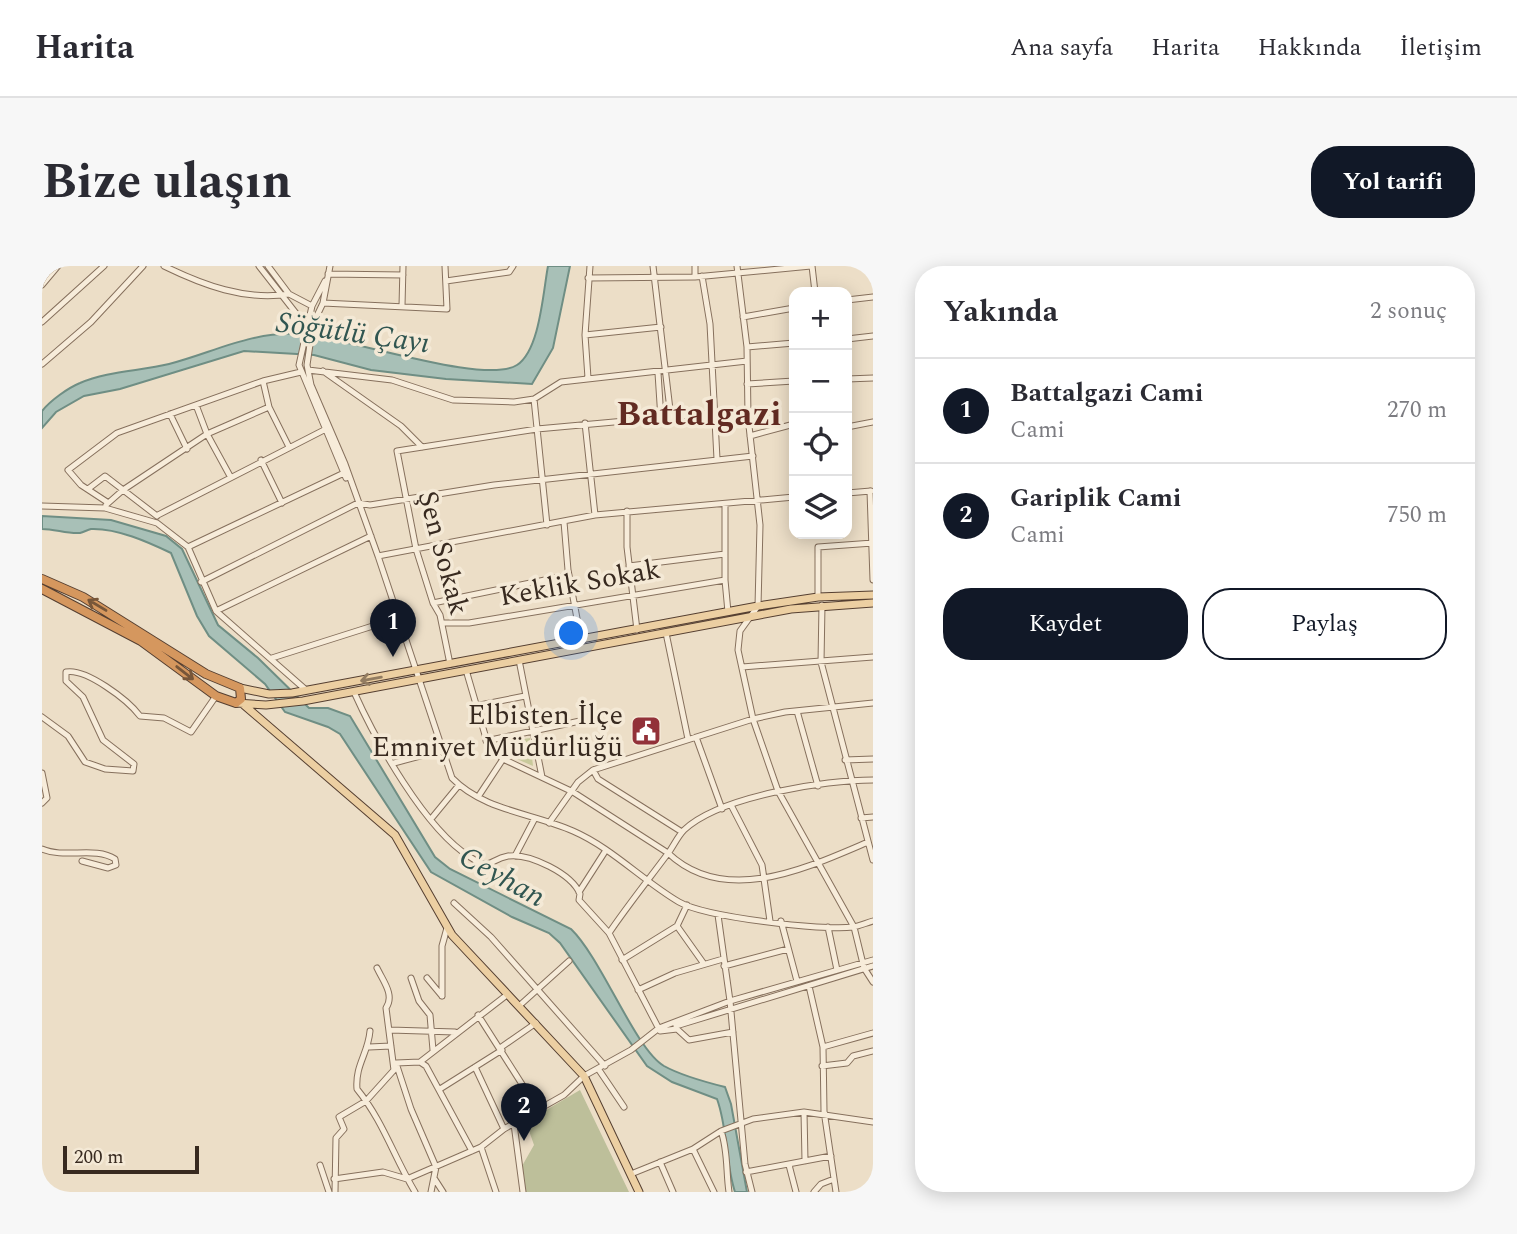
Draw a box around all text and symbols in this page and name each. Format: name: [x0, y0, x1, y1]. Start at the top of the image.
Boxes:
text: Harita: [35, 23, 134, 73]
text: Ana sayfa: [1010, 30, 1113, 66]
text: Harita: [1151, 30, 1220, 66]
text: Hakkında: [1258, 30, 1361, 66]
text: İletişim: [1399, 30, 1482, 66]
text: Bize ulaşın: [42, 145, 292, 220]
button: Yol tarifi: [1311, 146, 1475, 218]
map controls: [789, 287, 852, 539]
button: +: [789, 287, 852, 350]
text: Yakında: [943, 289, 1058, 335]
text: 2 sonuç: [1370, 294, 1447, 329]
water label: Söğütlü Çayı: [273, 299, 433, 367]
button: −: [789, 350, 852, 413]
text: Battalgazi Cami: [1010, 373, 1203, 413]
district label: Battalgazi: [616, 388, 782, 441]
text: 1: [960, 393, 972, 428]
text: 270 m: [1387, 393, 1447, 428]
button: locate: [789, 413, 852, 476]
text: Cami: [1010, 413, 1065, 448]
button: layers: [789, 476, 852, 539]
text: Gariplik Cami: [1010, 478, 1181, 518]
street label: Şen Sokak: [406, 486, 480, 620]
text: 2: [960, 498, 972, 533]
text: 750 m: [1387, 498, 1447, 533]
text: Cami: [1010, 518, 1065, 553]
street label: Keklik Sokak: [496, 548, 664, 618]
button: Kaydet: [943, 588, 1188, 660]
button: Paylaş: [1202, 588, 1447, 660]
one-way arrow: [87, 597, 107, 611]
pin: 1: [370, 599, 416, 657]
your location: [554, 616, 588, 650]
one-way arrow: [175, 665, 193, 680]
one-way arrow: [360, 672, 383, 686]
place label: Elbisten İlçe Emniyet Müdürlüğü: [372, 694, 623, 769]
public building icon: Elbisten İlçe Emniyet Müdürlüğü: [629, 714, 663, 748]
water label: Ceyhan: [450, 834, 554, 920]
pin: 2: [501, 1083, 547, 1141]
scale bar: [63, 1143, 200, 1175]
text: 200 m: [74, 1143, 124, 1172]

